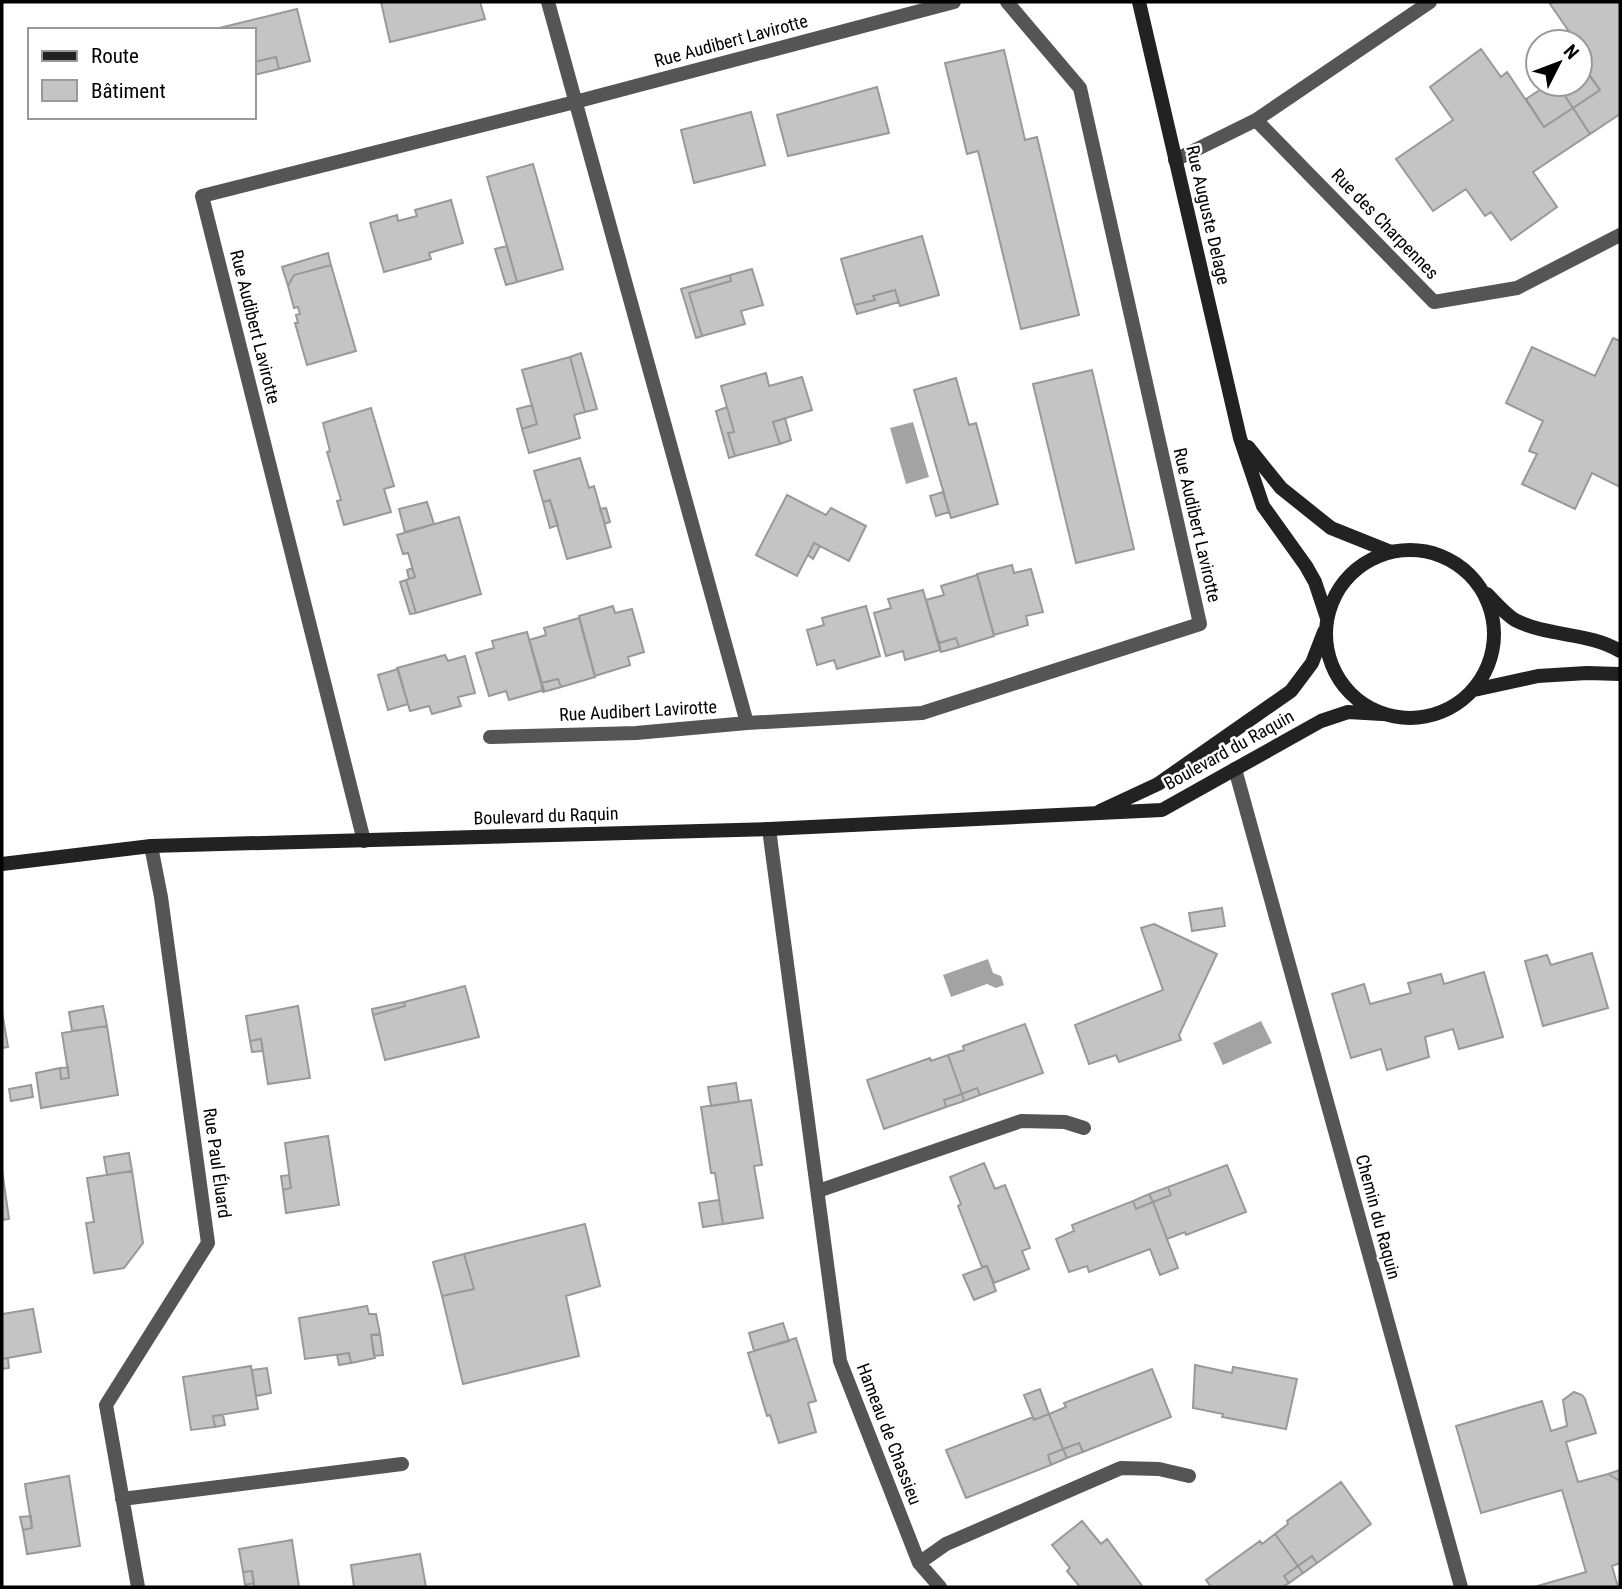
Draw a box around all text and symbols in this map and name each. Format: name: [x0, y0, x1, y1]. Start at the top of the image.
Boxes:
street label: Rue Audibert Lavirotte: [652, 10, 810, 71]
legend: [28, 28, 256, 119]
north arrow: [1524, 28, 1594, 98]
text: N: [1559, 40, 1584, 64]
text: Route: [91, 44, 139, 68]
text: Bâtiment: [91, 79, 166, 103]
street label: Rue Auguste Delage: [1182, 143, 1235, 287]
street label: Rue des Charpennes: [1327, 164, 1443, 283]
street label: Rue Audibert Lavirotte: [226, 248, 285, 406]
street label: Rue Audibert Lavirotte: [1169, 446, 1225, 604]
street label: Rue Audibert Lavirotte: [559, 696, 717, 725]
street label: Boulevard du Raquin: [1160, 705, 1297, 794]
street label: Boulevard du Raquin: [473, 802, 619, 829]
street label: Rue Paul Éluard: [199, 1107, 236, 1219]
street label: Chemin du Raquin: [1352, 1152, 1405, 1282]
street label: Hameau de Chassieu: [853, 1360, 926, 1508]

